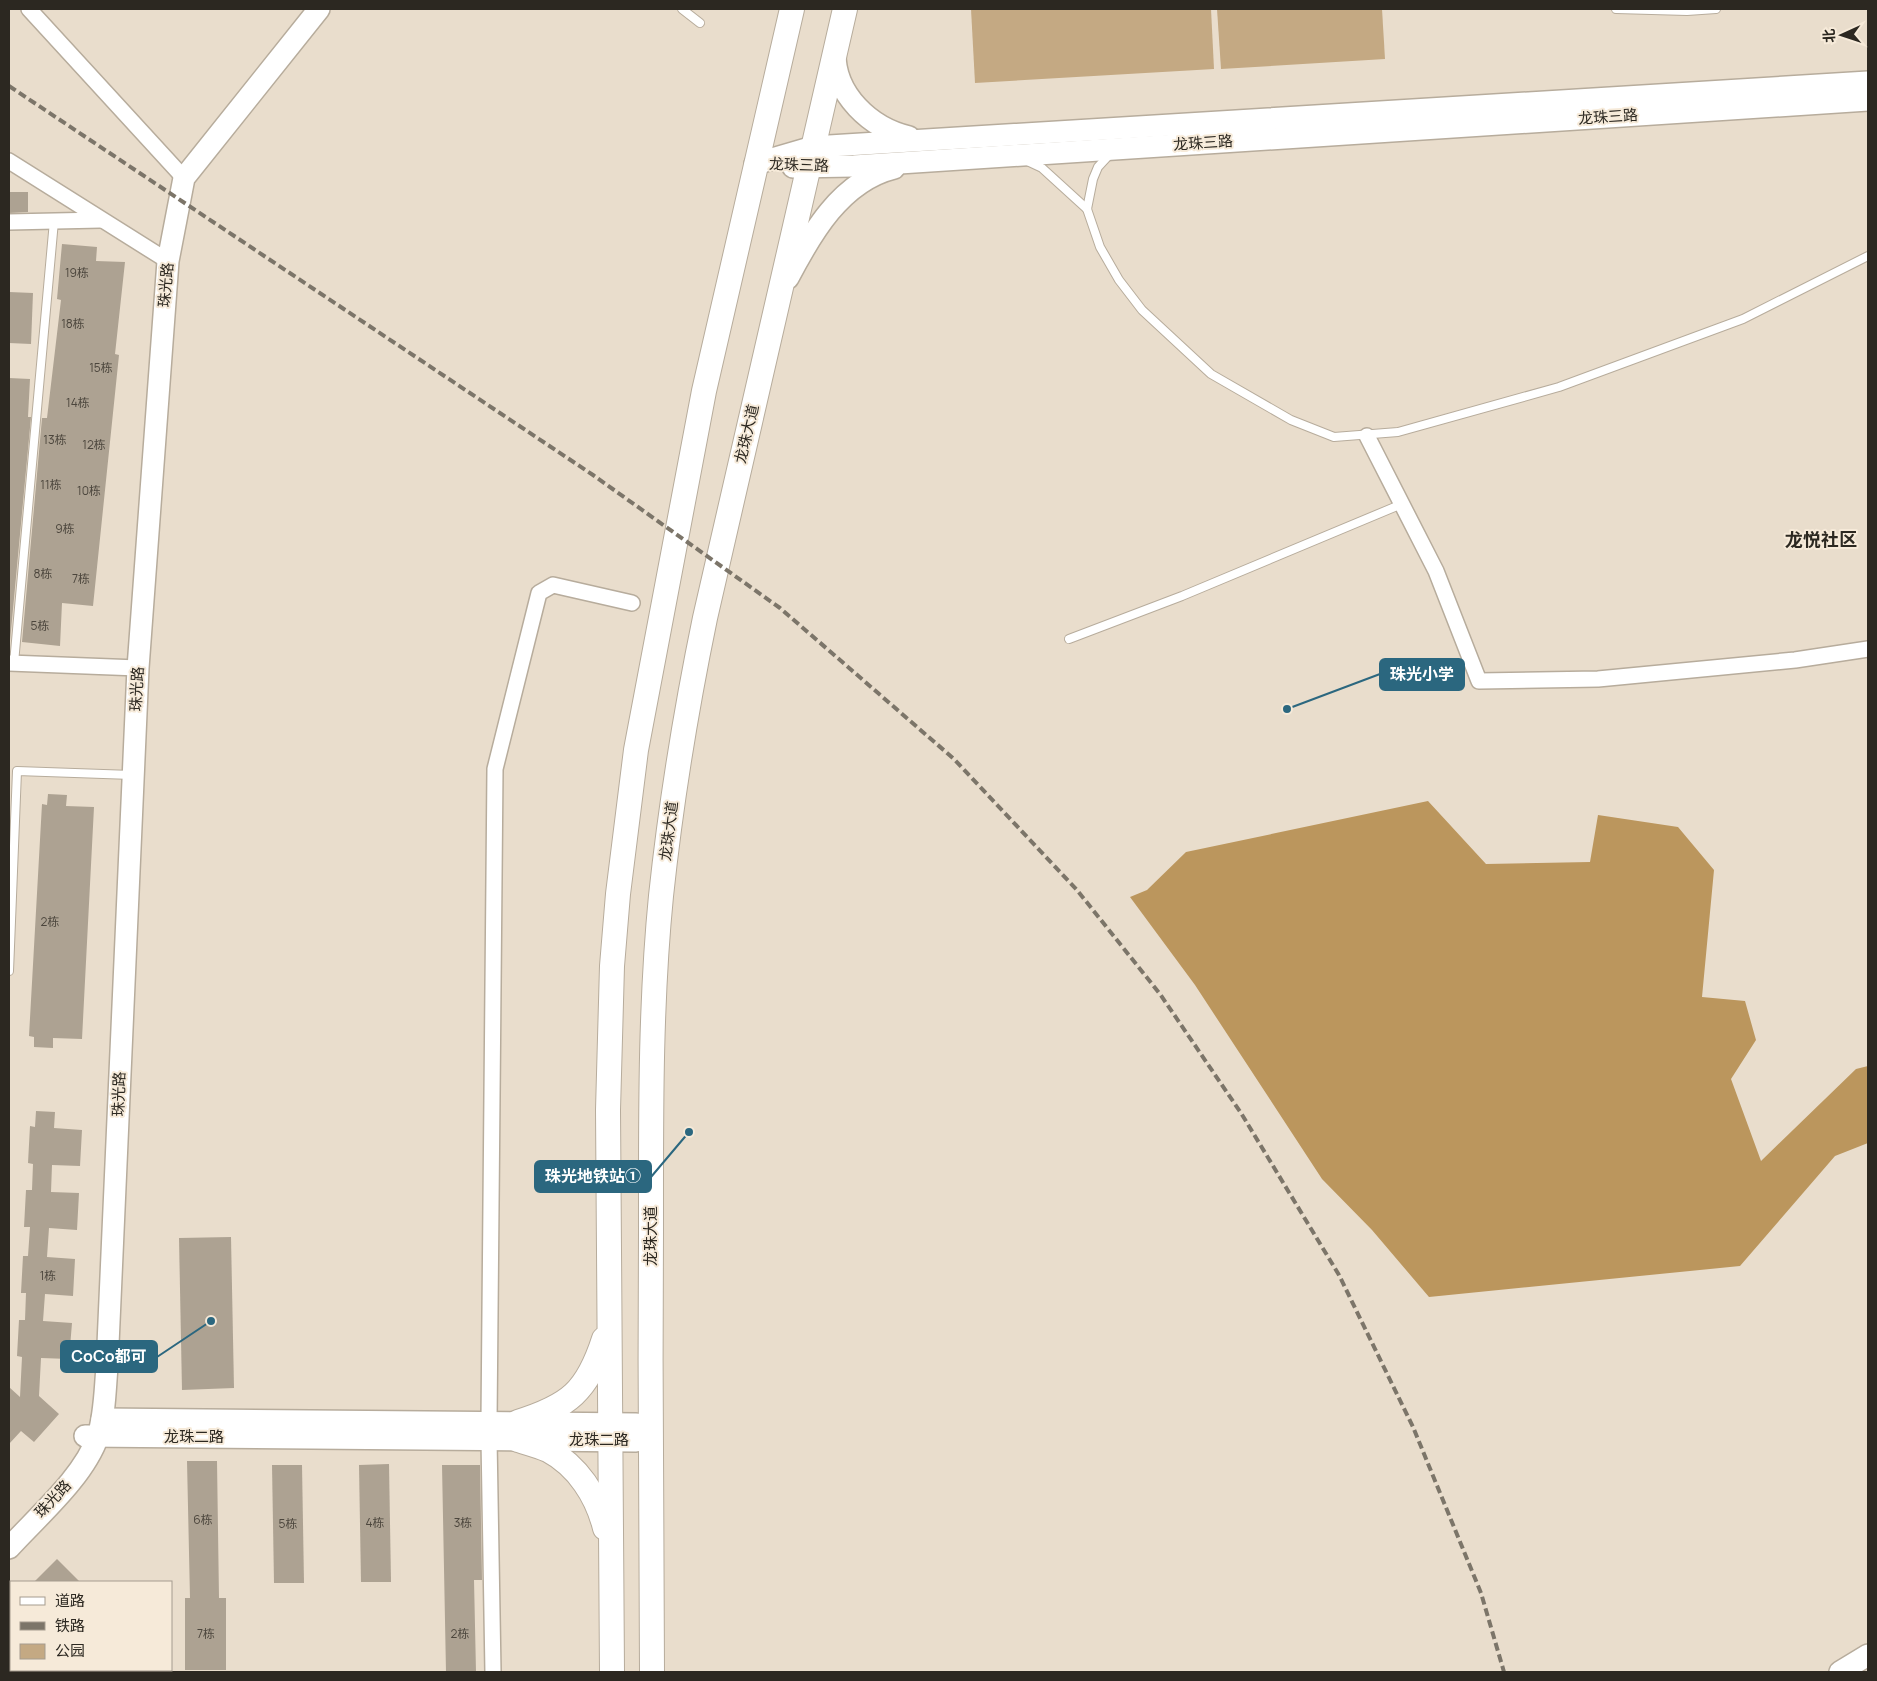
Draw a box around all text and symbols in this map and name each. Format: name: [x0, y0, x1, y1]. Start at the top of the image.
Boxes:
north arrow: [1817, 10, 1867, 60]
text: 北: [1819, 28, 1838, 43]
street label: 龙珠三路: [1577, 104, 1639, 129]
street label: 龙珠三路: [1172, 130, 1234, 155]
street label: 龙珠三路: [769, 153, 829, 176]
street label: 珠光路: [153, 262, 178, 308]
house number: 19栋: [65, 264, 89, 281]
house number: 18栋: [61, 315, 85, 332]
house number: 15栋: [89, 359, 113, 376]
house number: 14栋: [66, 394, 90, 411]
street label: 龙珠大道: [730, 402, 763, 465]
house number: 13栋: [43, 431, 67, 448]
house number: 12栋: [82, 436, 106, 453]
house number: 11栋: [40, 476, 62, 493]
house number: 10栋: [77, 482, 101, 499]
house number: 9栋: [55, 520, 75, 537]
district label: 龙悦社区: [1785, 527, 1857, 551]
house number: 8栋: [34, 565, 52, 582]
house number: 7栋: [72, 570, 90, 587]
house number: 5栋: [31, 617, 49, 634]
callout: 珠光小学: [1380, 659, 1464, 690]
text: 珠光小学: [1390, 663, 1454, 685]
street label: 珠光路: [125, 666, 148, 712]
street label: 龙珠大道: [654, 800, 683, 862]
house number: 2栋: [41, 913, 59, 930]
street label: 珠光路: [107, 1071, 130, 1117]
callout: 珠光地铁站①: [535, 1161, 651, 1192]
text: 珠光地铁站①: [545, 1165, 641, 1187]
street label: 龙珠大道: [640, 1206, 661, 1266]
house number: 1栋: [40, 1267, 56, 1284]
callout: CoCo都可: [61, 1341, 157, 1372]
text: CoCo都可: [71, 1345, 147, 1367]
street label: 龙珠二路: [164, 1426, 224, 1447]
street label: 龙珠二路: [569, 1429, 629, 1450]
street label: 珠光路: [30, 1475, 76, 1522]
house number: 6栋: [193, 1511, 213, 1528]
house number: 4栋: [365, 1514, 385, 1531]
house number: 3栋: [454, 1514, 472, 1531]
house number: 5栋: [279, 1515, 297, 1532]
legend: [10, 1581, 172, 1671]
text: 道路: [55, 1590, 85, 1611]
text: 铁路: [55, 1615, 85, 1636]
house number: 7栋: [197, 1625, 215, 1642]
house number: 2栋: [451, 1625, 469, 1642]
text: 公园: [55, 1640, 85, 1661]

